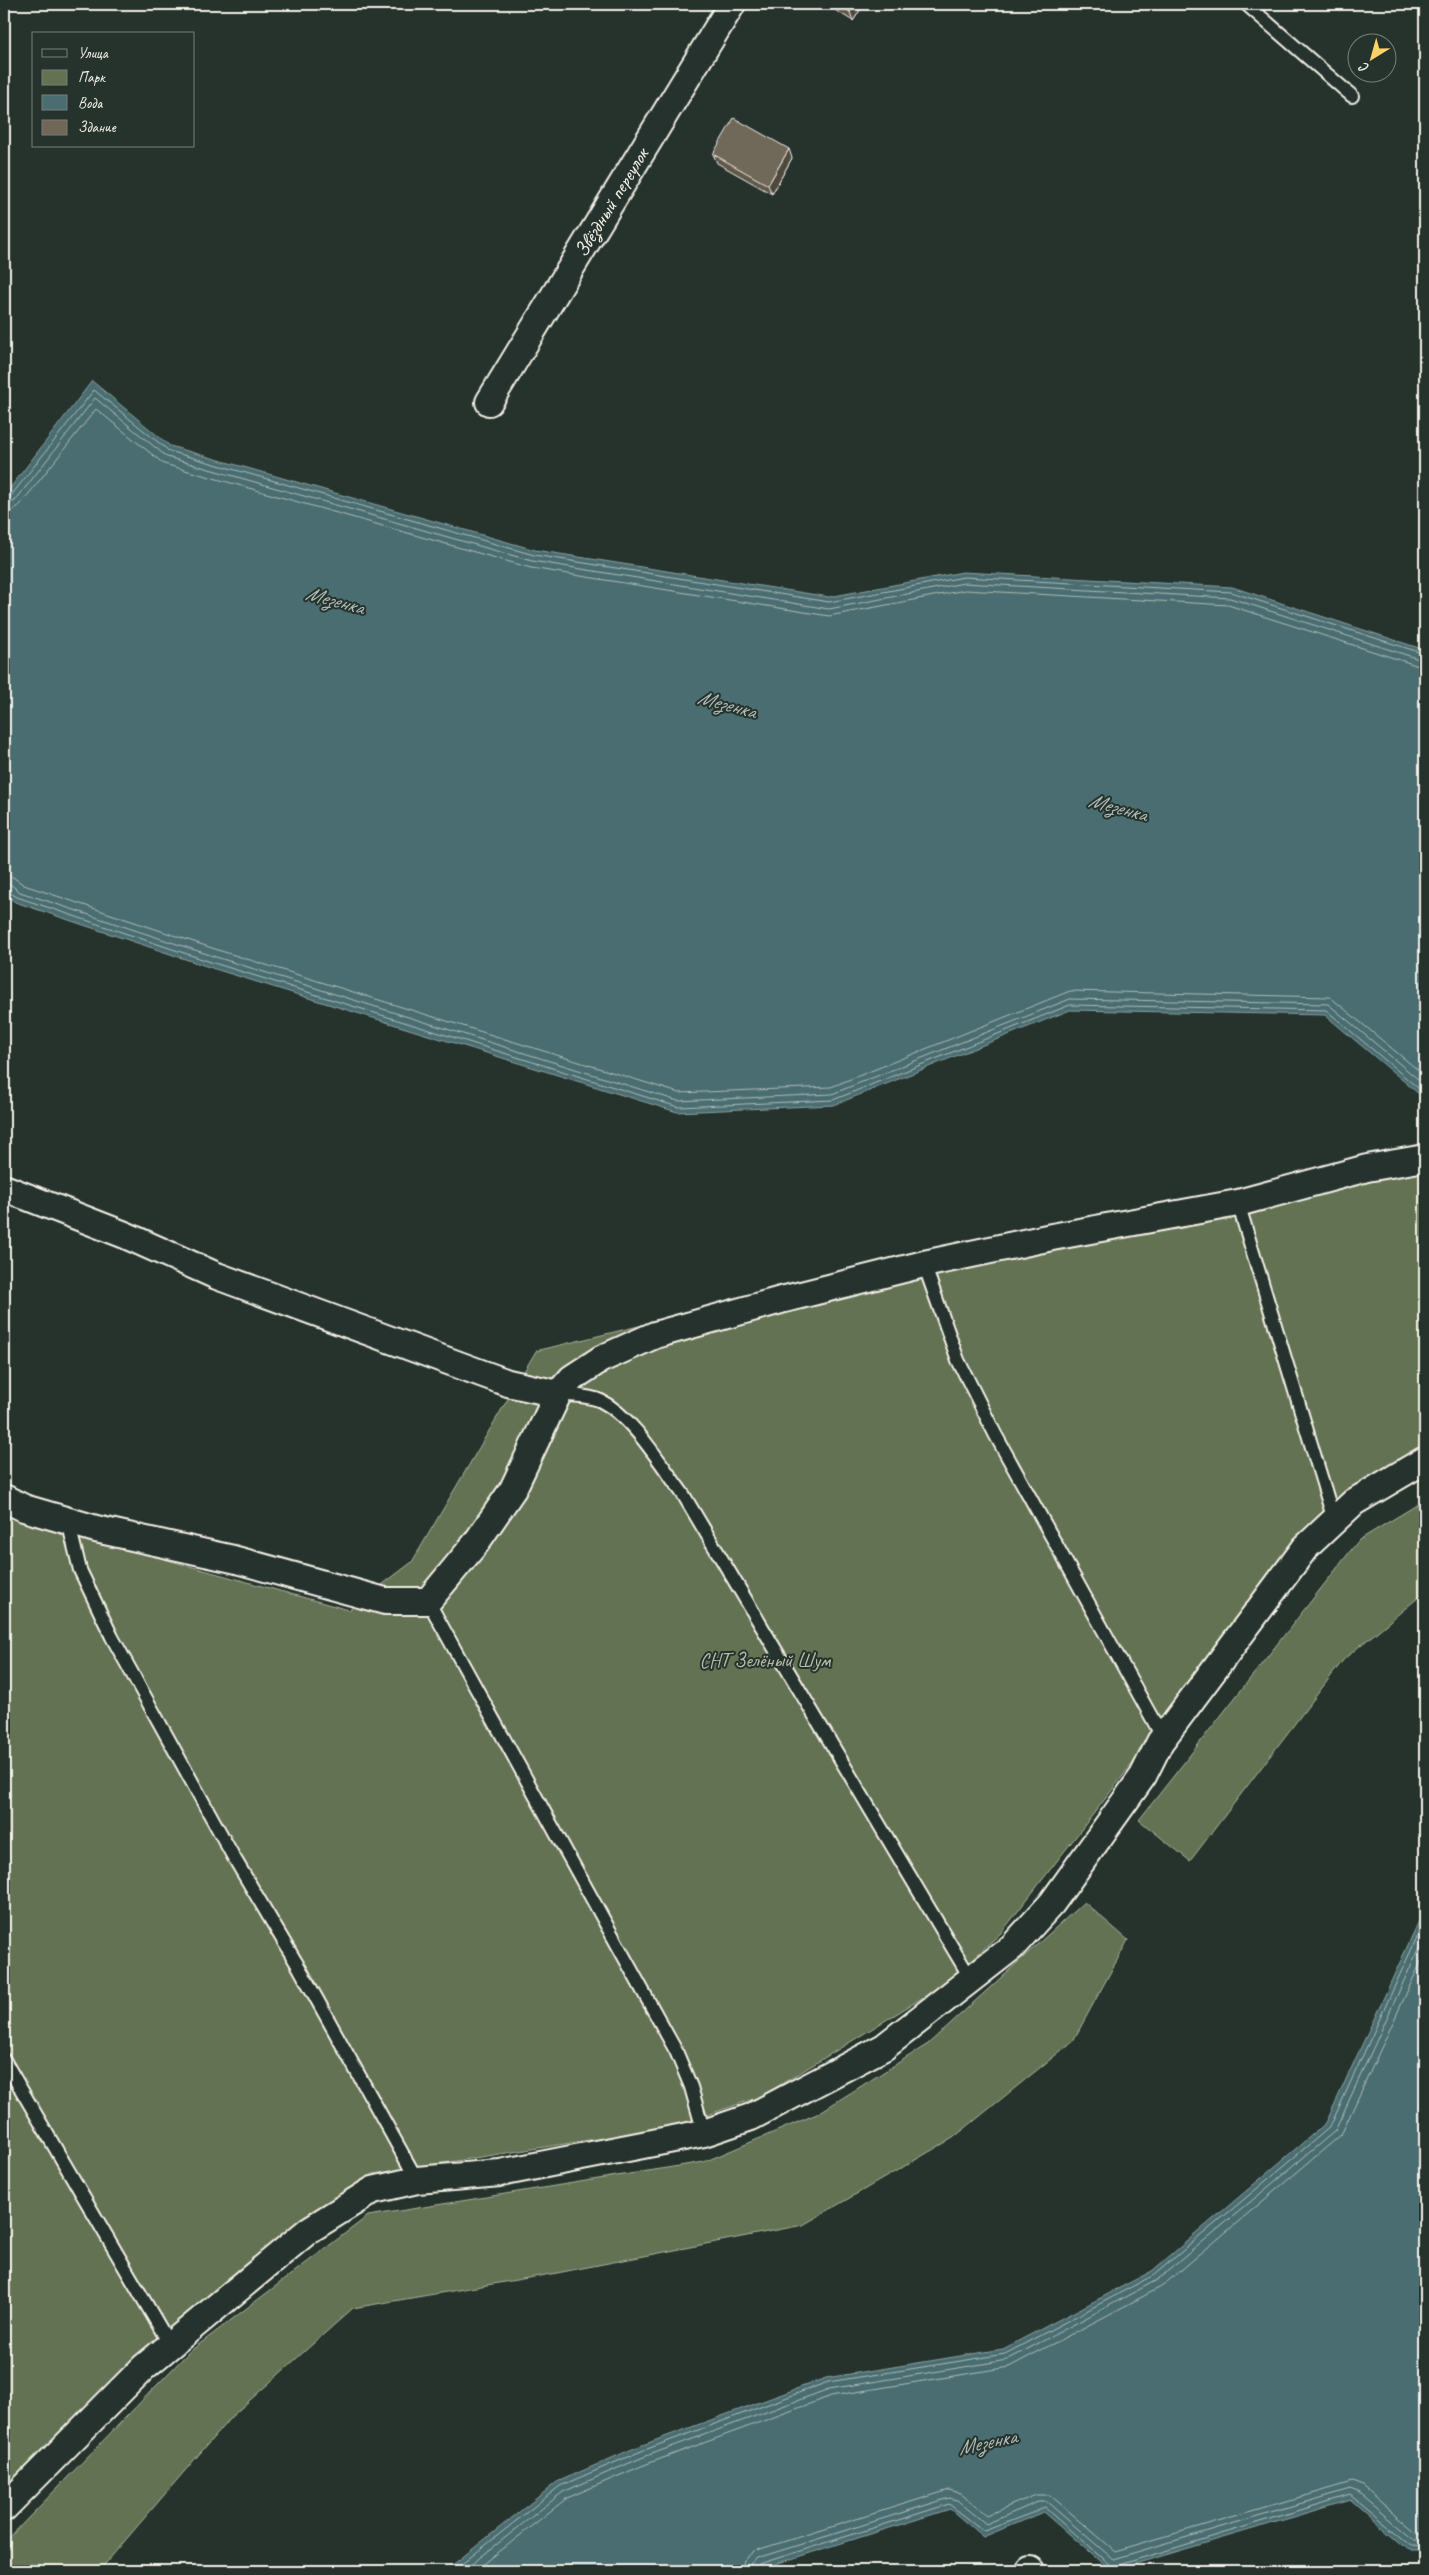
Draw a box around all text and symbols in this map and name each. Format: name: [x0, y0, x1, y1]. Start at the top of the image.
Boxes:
legend: [32, 32, 195, 148]
north arrow: [1346, 32, 1396, 82]
text: Улица: [78, 44, 109, 63]
text: С: [1355, 58, 1372, 77]
text: Парк: [78, 68, 106, 87]
text: Вода: [78, 94, 103, 113]
text: Здание: [78, 118, 117, 137]
street label: Звёздный переулок: [569, 142, 655, 261]
water label: Мезенка: [303, 580, 369, 622]
water label: Мезенка: [695, 684, 761, 726]
water label: Мезенка: [1086, 787, 1152, 829]
park label: СНТ Зелёный Шум: [699, 1648, 832, 1673]
water label: Мезенка: [955, 2423, 1021, 2462]

